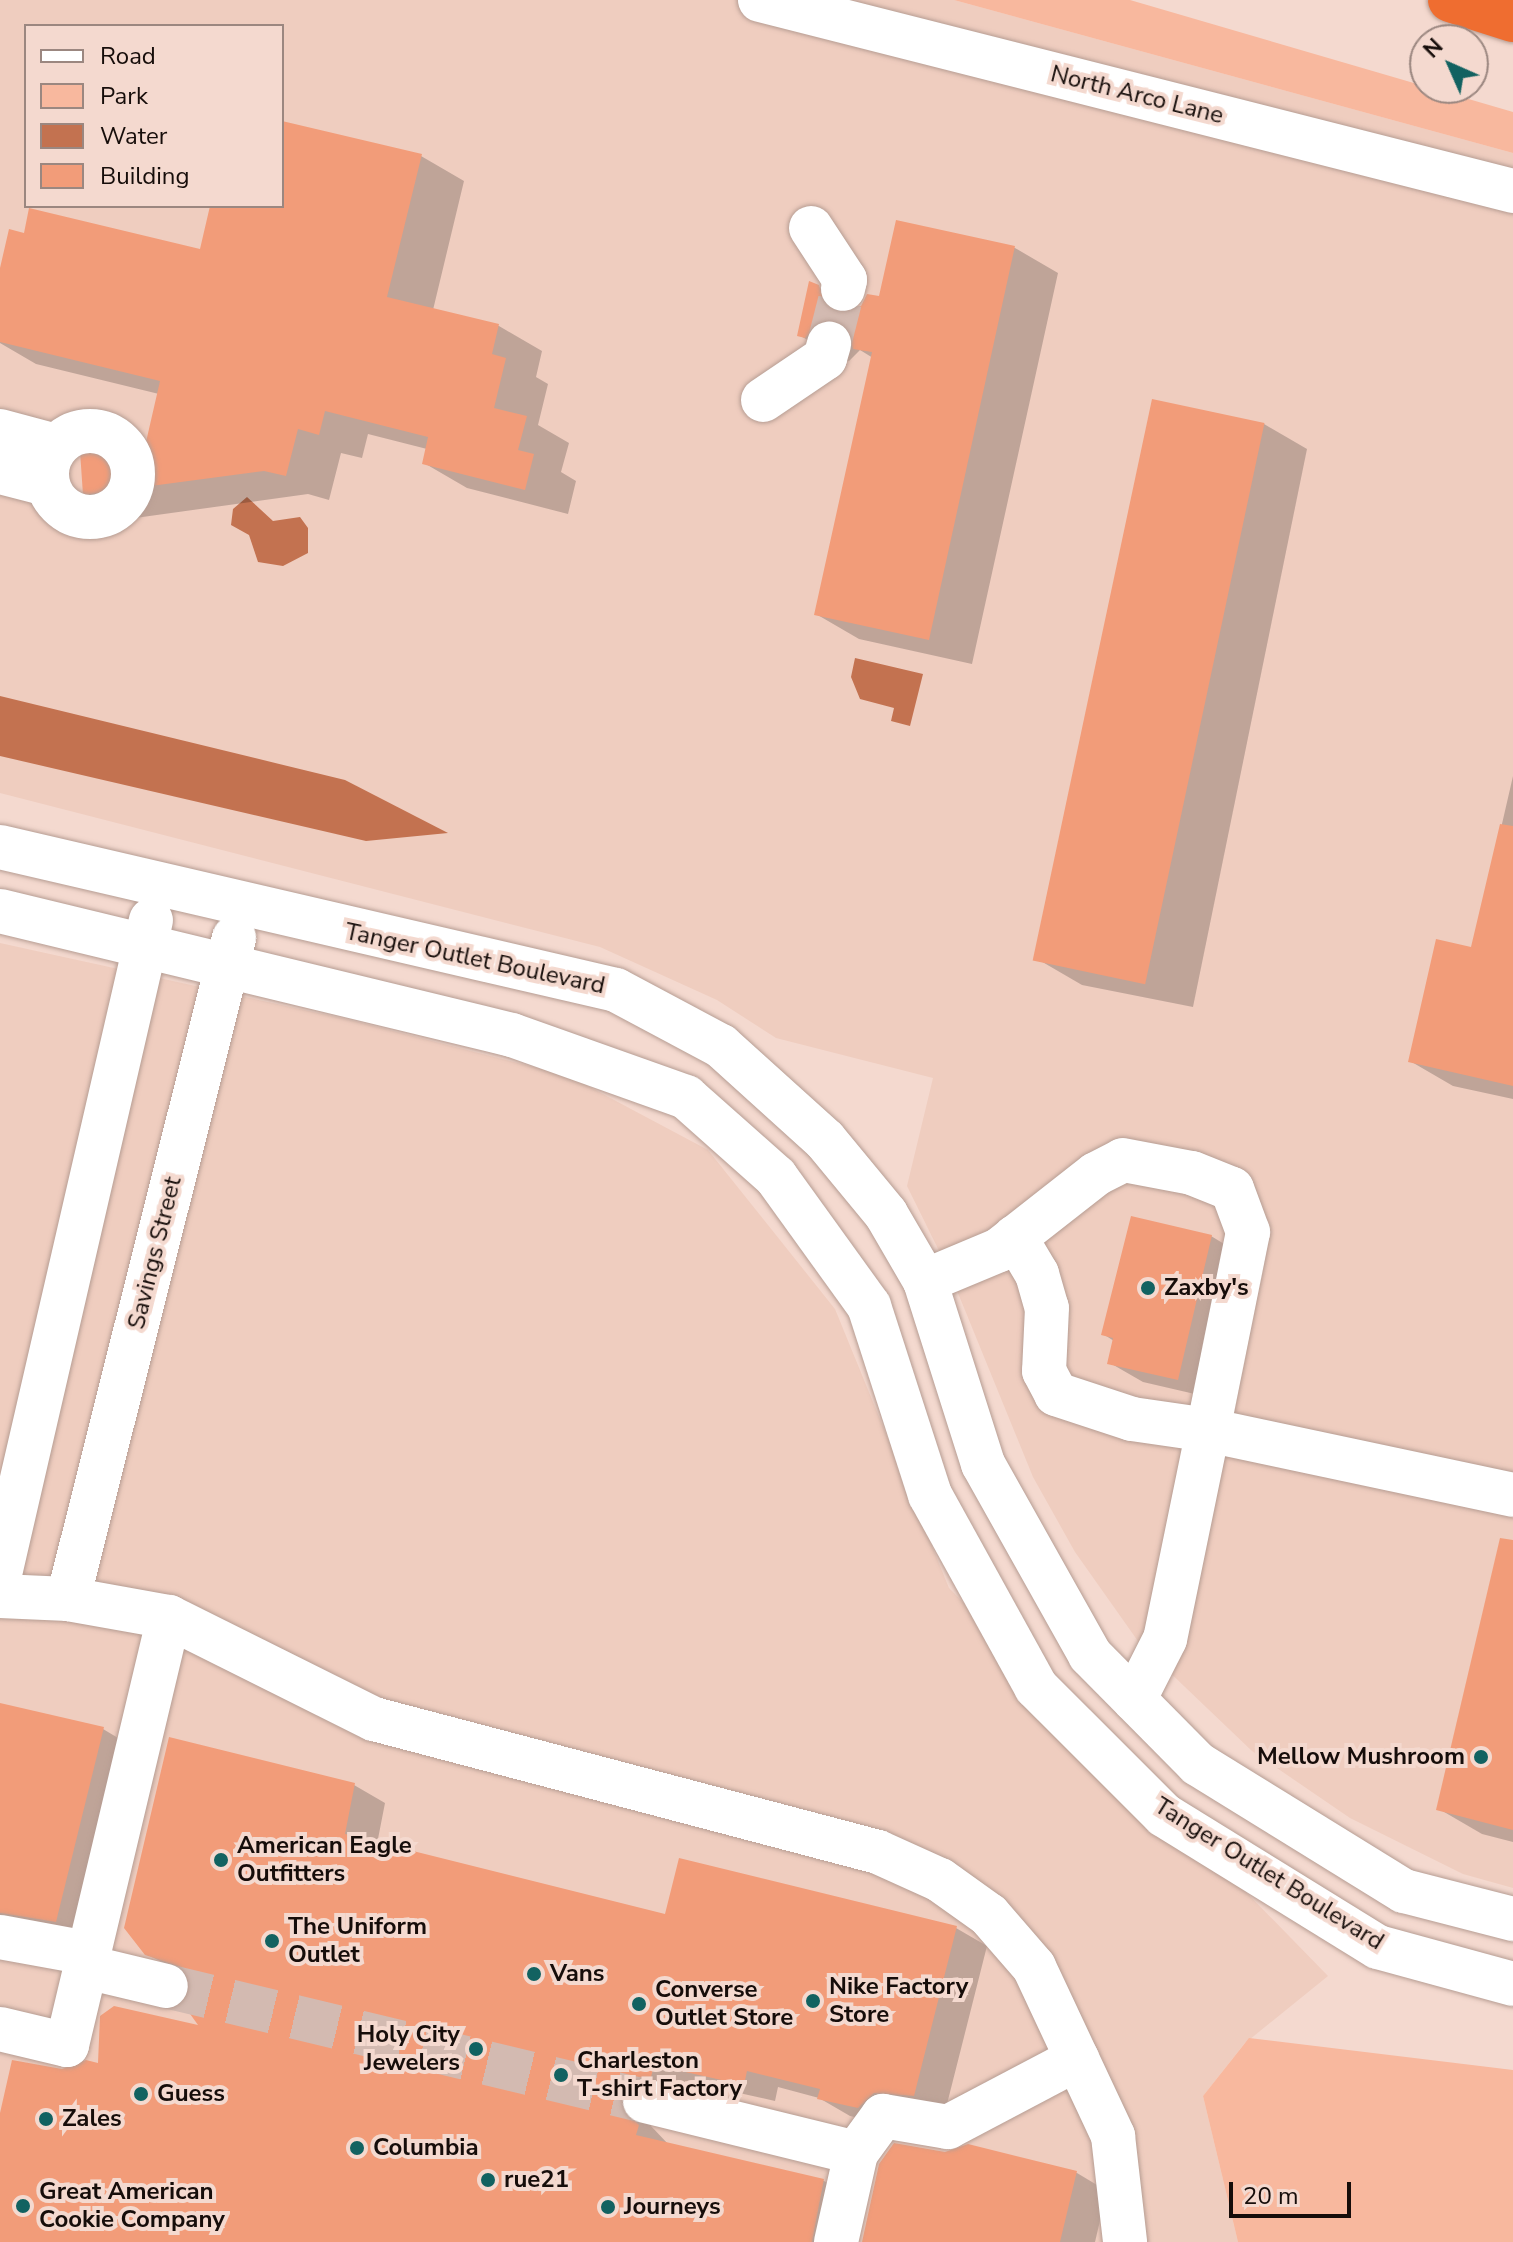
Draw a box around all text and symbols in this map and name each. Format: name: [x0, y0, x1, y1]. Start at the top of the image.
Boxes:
legend: [24, 24, 284, 208]
north arrow: [1409, 24, 1489, 104]
text: N: [1417, 32, 1450, 65]
text: Road: [100, 40, 156, 72]
street label: North Arco Lane: [1048, 60, 1226, 130]
text: Park: [100, 80, 148, 112]
text: Water: [100, 120, 167, 152]
text: Building: [100, 160, 190, 192]
street label: Tanger Outlet Boulevard: [342, 917, 608, 1001]
street label: Savings Street: [122, 1174, 188, 1332]
place label: Zaxby's: [1164, 1274, 1249, 1302]
marker: Zaxby's: [1139, 1279, 1157, 1297]
place label: Mellow Mushroom: [1257, 1743, 1465, 1771]
marker: Mellow Mushroom: [1472, 1748, 1490, 1766]
street label: Tanger Outlet Boulevard: [1149, 1792, 1389, 1956]
place label: American Eagle Outfitters: [237, 1832, 412, 1888]
marker: American Eagle Outfitters: [212, 1851, 230, 1869]
place label: The Uniform Outlet: [288, 1913, 427, 1969]
marker: The Uniform Outlet: [263, 1932, 281, 1950]
place label: Vans: [550, 1960, 605, 1988]
marker: Vans: [525, 1965, 543, 1983]
place label: Nike Factory Store: [829, 1973, 968, 2029]
place label: Converse Outlet Store: [655, 1976, 793, 2032]
marker: Nike Factory Store: [804, 1992, 822, 2010]
marker: Converse Outlet Store: [630, 1995, 648, 2013]
place label: Holy City Jewelers: [357, 2021, 460, 2077]
marker: Holy City Jewelers: [467, 2040, 485, 2058]
place label: Charleston T-shirt Factory: [577, 2047, 742, 2103]
marker: Charleston T-shirt Factory: [552, 2066, 570, 2084]
place label: Guess: [157, 2080, 225, 2108]
marker: Guess: [132, 2085, 150, 2103]
place label: Zales: [62, 2105, 122, 2133]
marker: Zales: [37, 2110, 55, 2128]
place label: Columbia: [373, 2134, 479, 2162]
marker: Columbia: [348, 2139, 366, 2157]
place label: rue21: [504, 2166, 569, 2194]
scale bar: [1233, 2166, 1355, 2216]
marker: rue21: [479, 2171, 497, 2189]
place label: Great American Cookie Company: [39, 2178, 225, 2234]
text: 20 m: [1243, 2180, 1299, 2212]
place label: Journeys: [624, 2193, 721, 2221]
marker: Great American Cookie Company: [14, 2197, 32, 2215]
marker: Journeys: [599, 2198, 617, 2216]

